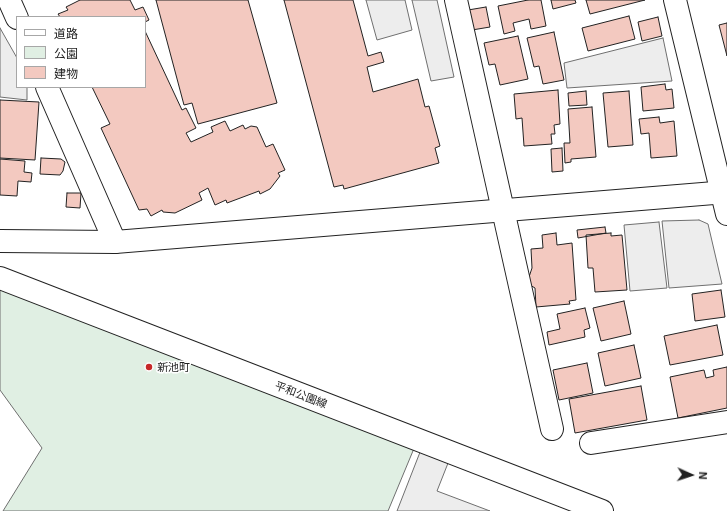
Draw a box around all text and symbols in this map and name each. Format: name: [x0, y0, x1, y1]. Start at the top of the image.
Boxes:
legend: [16, 16, 146, 88]
text: 道路: [54, 26, 78, 40]
text: 公園: [54, 46, 78, 60]
text: 建物: [54, 66, 78, 80]
place label: 新池町: [157, 360, 190, 374]
marker: 新池町: [144, 362, 154, 372]
street label: 平和公園線: [273, 379, 329, 411]
north arrow: [671, 455, 711, 495]
text: N: [697, 471, 710, 480]

